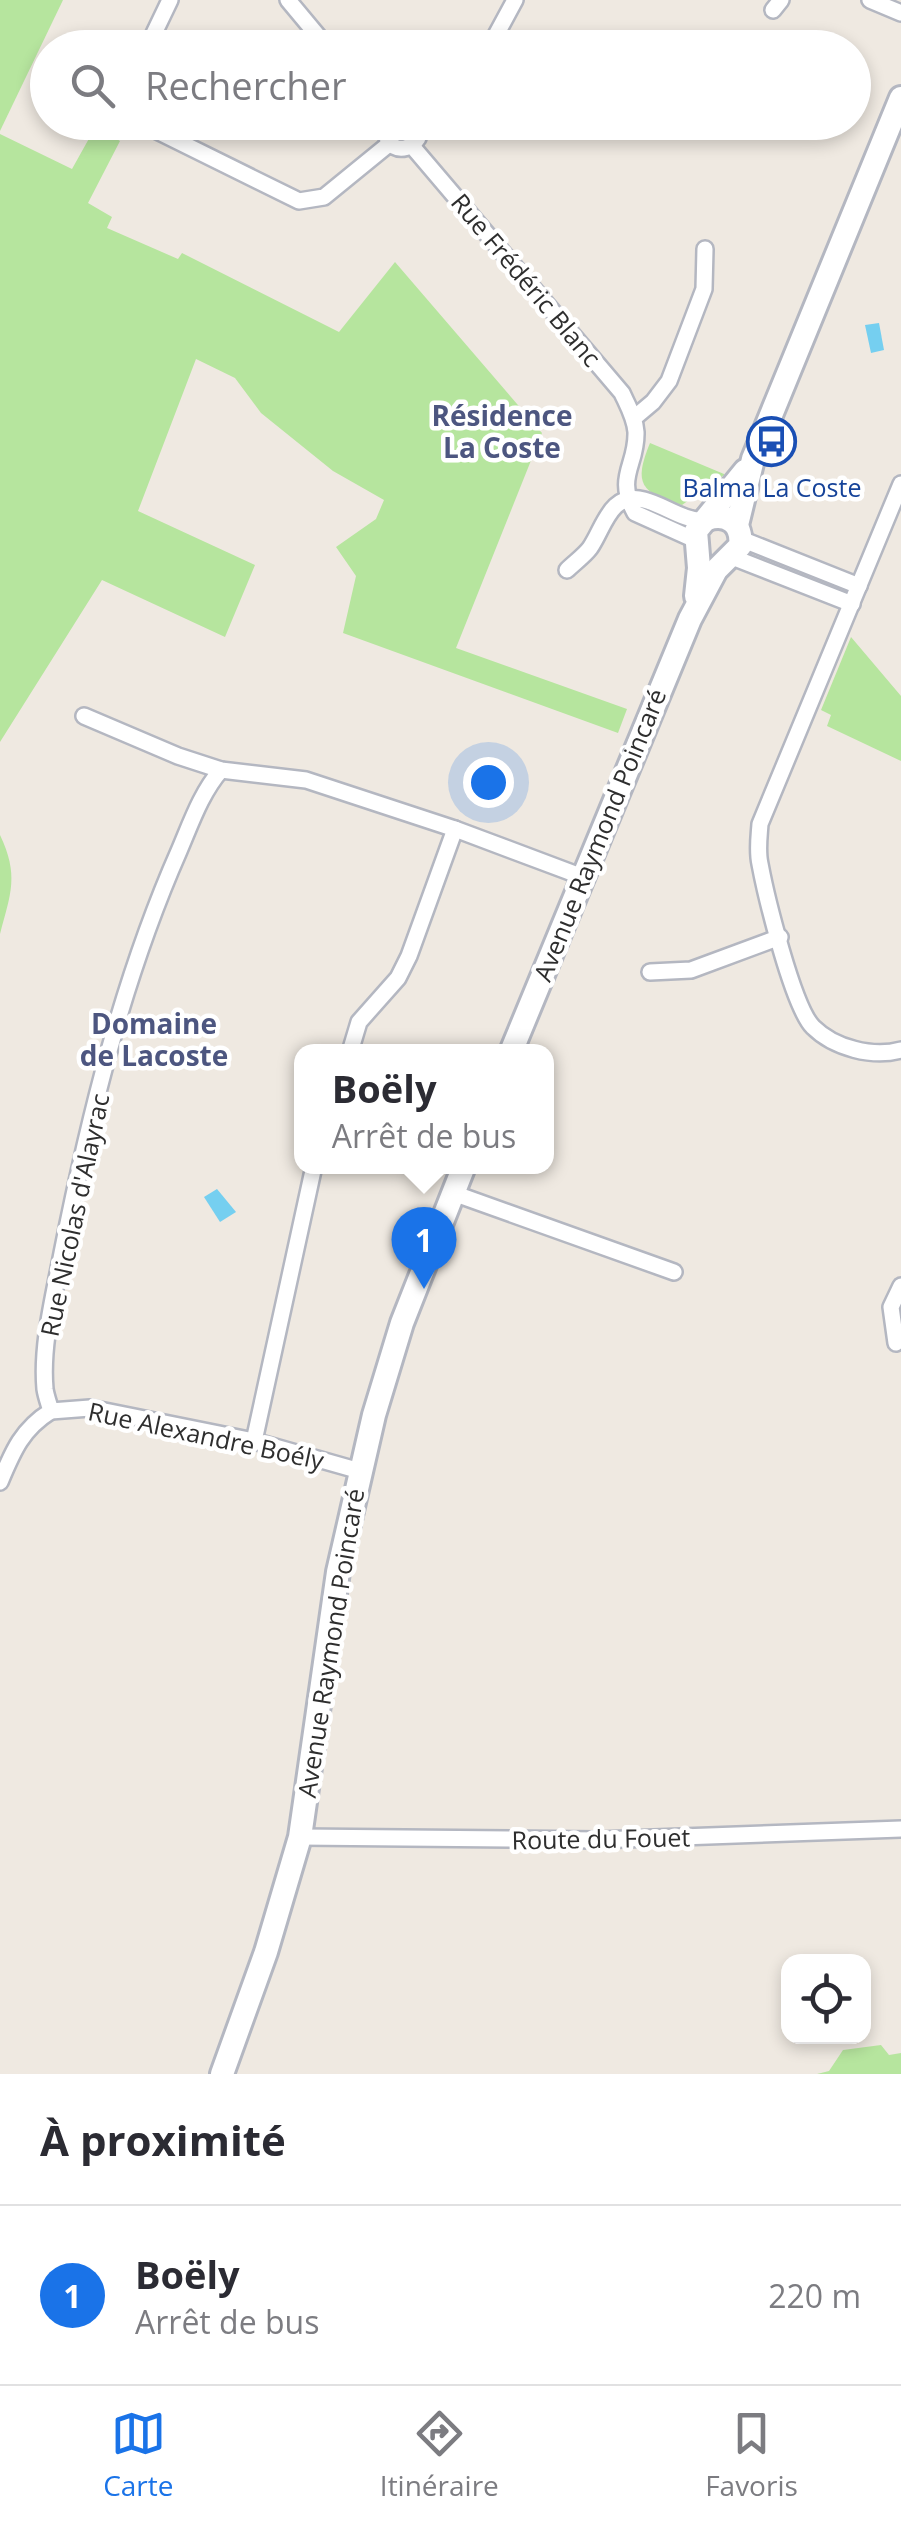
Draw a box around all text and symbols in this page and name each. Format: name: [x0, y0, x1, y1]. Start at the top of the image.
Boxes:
search box: [30, 30, 871, 140]
icon: search: [65, 58, 120, 113]
text: Rechercher: [145, 59, 347, 111]
street label: Rue Frédéric Blanc: [444, 186, 609, 373]
district label: Résidence La Coste: [431, 396, 573, 466]
bus stop icon: Balma La Coste: [746, 416, 798, 468]
place label: Balma La Coste: [683, 470, 861, 504]
street label: Avenue Raymond Poincaré: [525, 683, 673, 986]
your location: [463, 757, 514, 808]
district label: Domaine de Lacoste: [80, 1004, 228, 1074]
popup: [294, 1044, 554, 1174]
text: Boëly: [332, 1062, 437, 1114]
street label: Rue Nicolas d'Alayrac: [32, 1090, 116, 1339]
text: Arrêt de bus: [332, 1114, 516, 1157]
pin: 1: [392, 1206, 456, 1289]
street label: Rue Alexandre Boély: [85, 1393, 328, 1477]
street label: Avenue Raymond Poincaré: [289, 1486, 371, 1800]
street label: Route du Fouet: [511, 1819, 691, 1857]
map controls: [781, 1954, 871, 2044]
button: locate: [781, 1954, 871, 2044]
text: À proximité: [40, 2111, 286, 2168]
text: Boëly: [135, 2248, 240, 2300]
text: 1: [63, 2274, 82, 2317]
text: 220 m: [768, 2274, 861, 2317]
text: Arrêt de bus: [135, 2300, 319, 2343]
tab: Carte: [103, 2406, 174, 2504]
tab: Itinéraire: [380, 2406, 499, 2504]
tab: Favoris: [705, 2406, 798, 2504]

